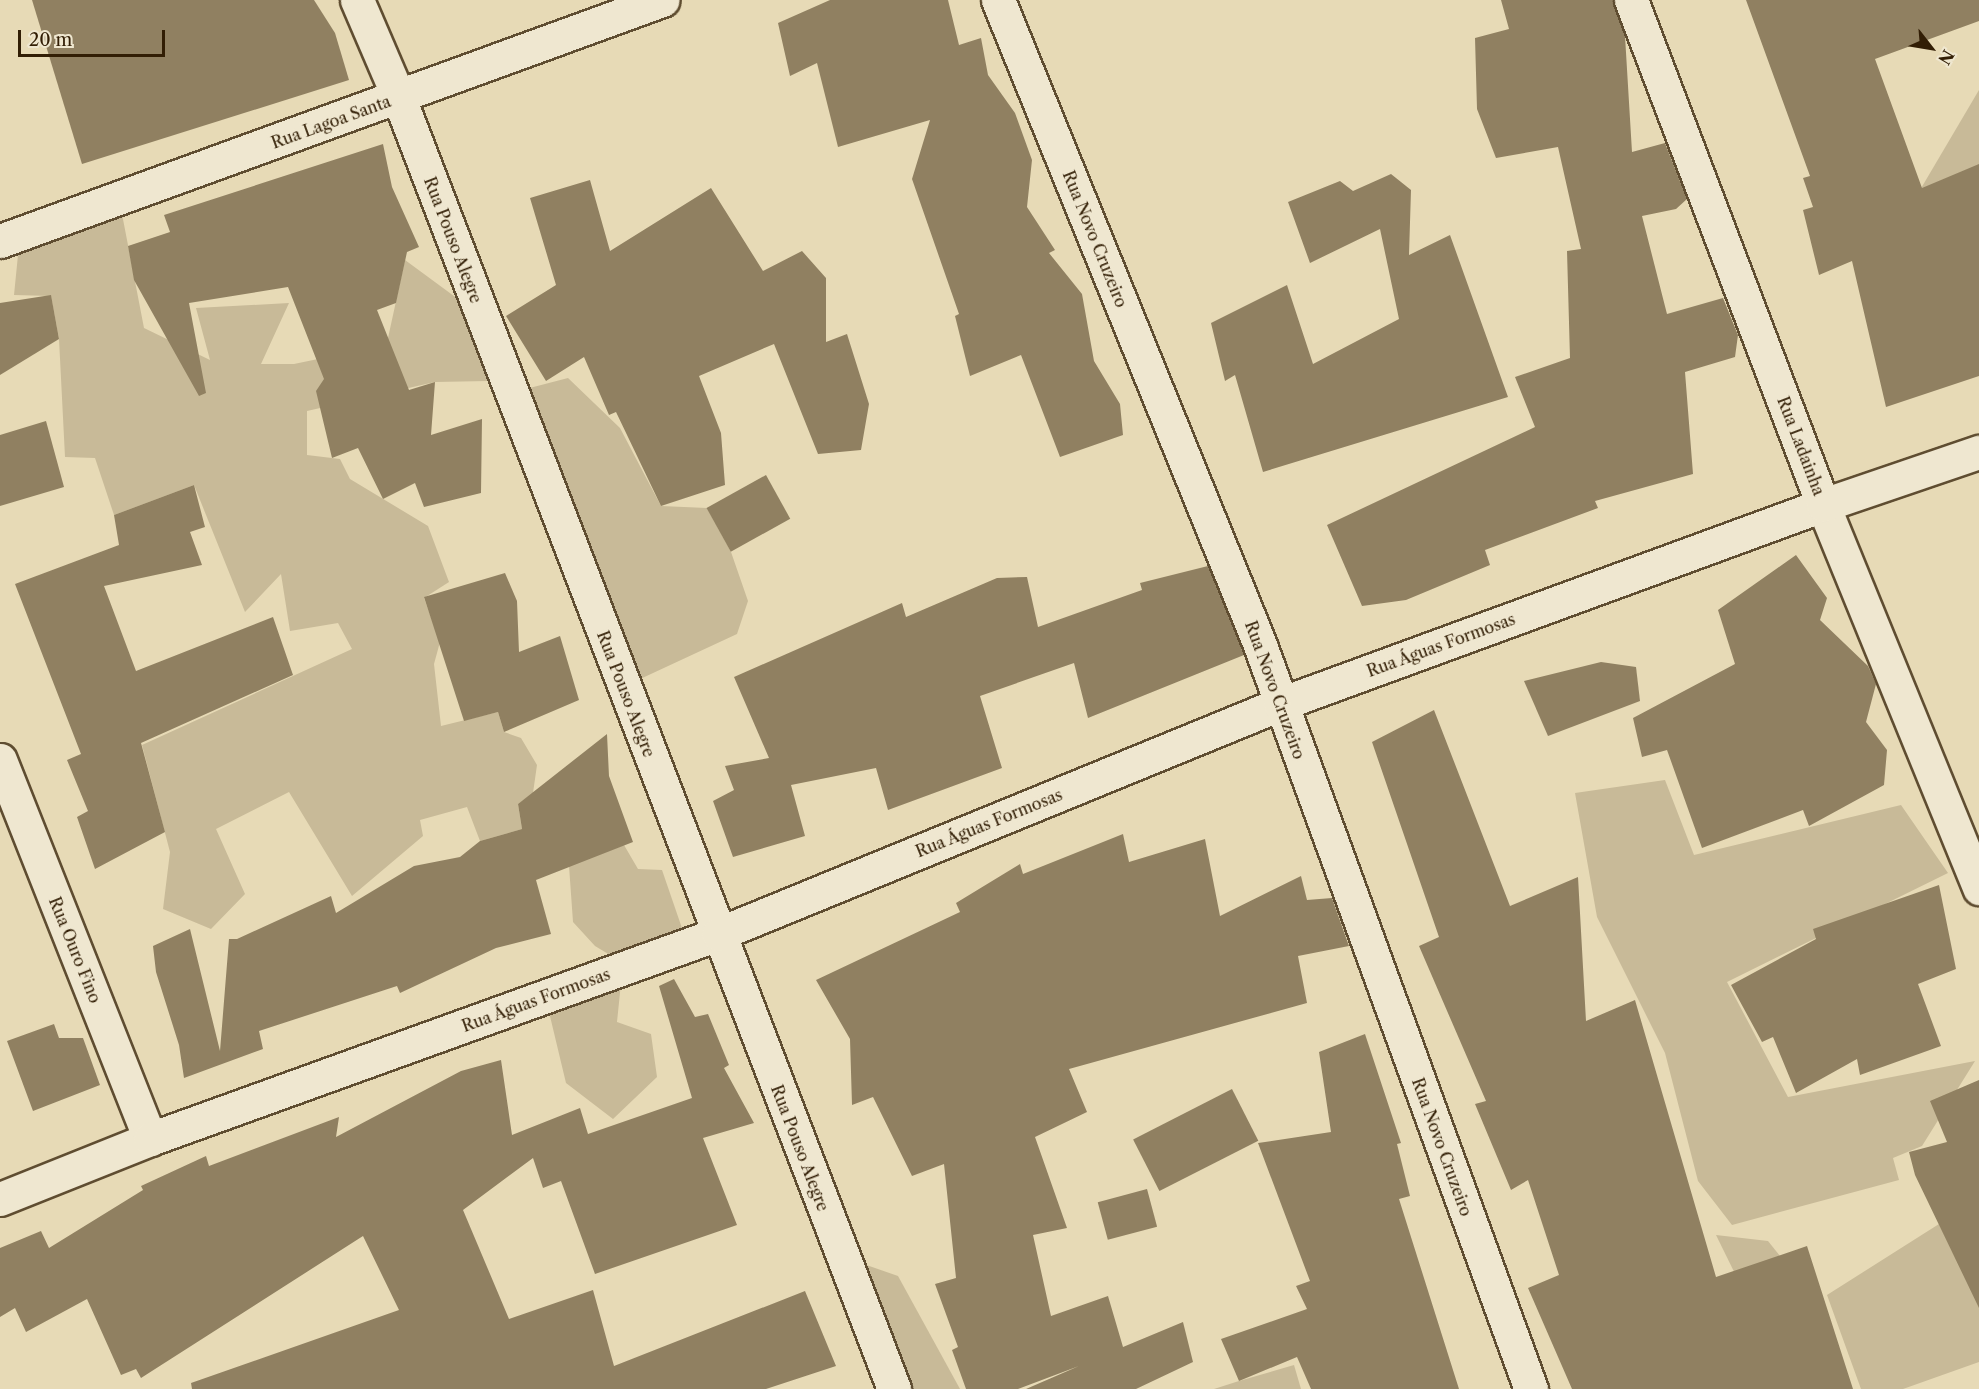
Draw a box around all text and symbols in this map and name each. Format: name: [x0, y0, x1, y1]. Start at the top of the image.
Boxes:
scale bar: [21, 18, 168, 56]
north arrow: [1901, 18, 1961, 78]
text: 20 m: [29, 29, 72, 51]
text: N: [1934, 46, 1959, 68]
street label: Rua Lagoa Santa: [268, 91, 394, 153]
street label: Rua Novo Cruzeiro: [1059, 168, 1131, 310]
street label: Rua Pouso Alegre: [420, 174, 486, 306]
street label: Rua Ladainha: [1773, 394, 1829, 498]
street label: Rua Águas Formosas: [1364, 609, 1518, 681]
street label: Rua Novo Cruzeiro: [1241, 618, 1309, 762]
street label: Rua Pouso Alegre: [593, 628, 659, 760]
street label: Rua Águas Formosas: [912, 785, 1066, 861]
street label: Rua Ouro Fino: [45, 894, 105, 1006]
street label: Rua Águas Formosas: [459, 964, 613, 1036]
street label: Rua Novo Cruzeiro: [1408, 1075, 1476, 1219]
street label: Rua Pouso Alegre: [767, 1082, 833, 1214]

